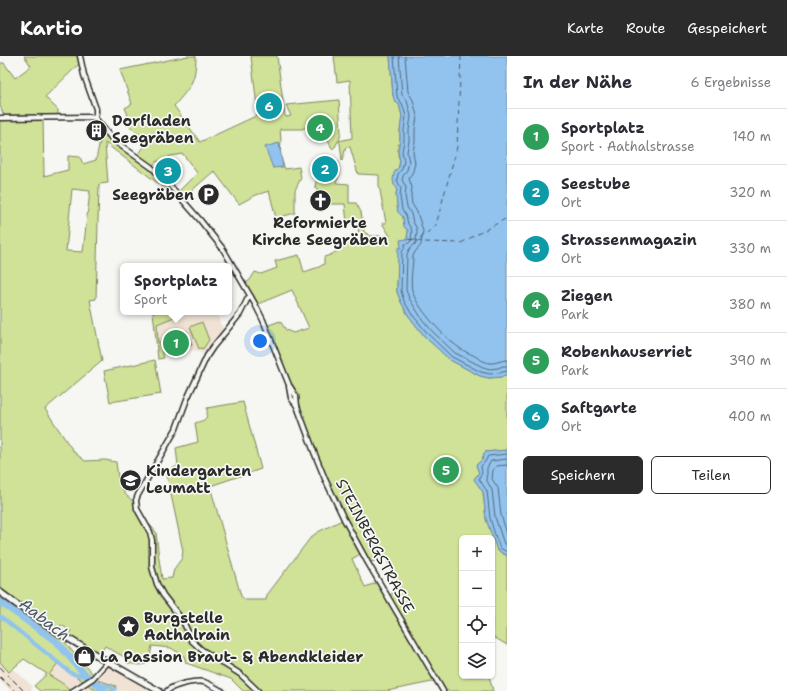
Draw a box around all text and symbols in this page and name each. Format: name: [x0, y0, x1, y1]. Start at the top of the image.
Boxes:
text: Kartio: [20, 16, 83, 41]
text: Karte: [567, 19, 604, 37]
text: Route: [626, 19, 665, 37]
text: Gespeichert: [687, 19, 767, 37]
text: In der Nähe: [523, 71, 632, 93]
text: 6 Ergebnisse: [691, 74, 771, 91]
pin: 6: [256, 91, 282, 121]
place label: Dorfladen Seegräben: [112, 111, 194, 148]
pin: 4: [307, 113, 333, 143]
building icon: Dorfladen Seegräben: [83, 117, 109, 143]
text: Sportplatz: [561, 118, 645, 138]
text: 1: [533, 128, 539, 145]
text: 140 m: [732, 128, 771, 145]
text: Sport · Aathalstrasse: [561, 138, 695, 155]
pin: 2: [312, 154, 338, 184]
pin: 3: [155, 156, 181, 186]
text: Seestube: [561, 174, 630, 194]
parking icon: Seegräben: [196, 182, 222, 208]
text: 2: [531, 184, 541, 201]
text: 320 m: [729, 184, 771, 201]
place label: Seegräben: [112, 185, 194, 205]
church icon: Reformierte Kirche Seegräben: [307, 187, 333, 213]
text: Ort: [561, 194, 582, 211]
place label: Reformierte Kirche Seegräben: [252, 213, 388, 250]
text: Strassenmagazin: [561, 230, 697, 250]
text: 3: [531, 240, 541, 257]
text: 330 m: [729, 240, 771, 257]
text: Ort: [561, 250, 582, 267]
popup: [120, 263, 232, 315]
text: Sportplatz: [134, 271, 218, 291]
text: Ziegen: [561, 286, 613, 306]
text: Sport: [134, 291, 168, 308]
text: 4: [531, 296, 541, 313]
text: 380 m: [729, 296, 771, 313]
text: Park: [561, 306, 589, 323]
pin: 1: [163, 328, 189, 358]
your location: [250, 331, 270, 351]
text: Robenhauserriet: [561, 342, 692, 362]
text: 5: [532, 352, 540, 369]
text: 390 m: [729, 352, 771, 369]
text: Park: [561, 362, 589, 379]
text: Saftgarte: [561, 398, 637, 418]
text: 6: [531, 408, 541, 425]
text: 400 m: [728, 408, 771, 425]
text: Ort: [561, 418, 582, 435]
pin: 5: [433, 455, 459, 485]
button: Speichern: [523, 456, 643, 494]
button: Teilen: [651, 456, 771, 494]
place label: Kindergarten Leumatt: [146, 461, 251, 498]
school or university icon: Kindergarten Leumatt: [118, 467, 144, 493]
street label: STEINBERGSTRASSE: [331, 475, 419, 617]
map controls: [459, 535, 495, 679]
button: +: [459, 535, 495, 571]
button: −: [459, 571, 495, 607]
water label: Aabach: [15, 593, 74, 646]
button: locate: [459, 607, 495, 643]
place label: Burgstelle Aathalrain: [144, 608, 230, 645]
place icon: Burgstelle Aathalrain: [116, 614, 142, 640]
button: layers: [459, 643, 495, 679]
shop icon: La Passion Braut- & Abendkleider: [72, 644, 98, 670]
place label: La Passion Braut- & Abendkleider: [100, 647, 363, 667]

